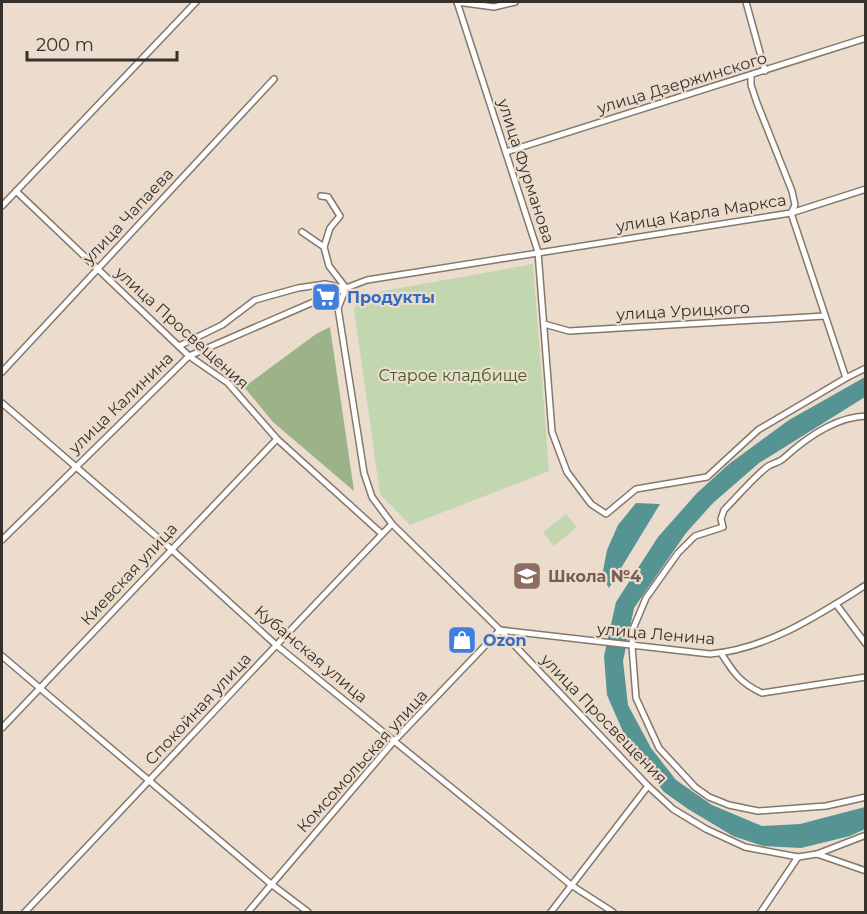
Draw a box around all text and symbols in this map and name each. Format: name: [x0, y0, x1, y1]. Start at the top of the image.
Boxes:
scale bar: [27, 24, 177, 62]
text: 200 m: [36, 34, 94, 56]
street label: улица Дзержинского: [594, 48, 769, 118]
street label: улица Фурманова: [493, 95, 558, 246]
street label: улица Чапаева: [78, 164, 177, 269]
street label: улица Карла Маркса: [614, 190, 787, 236]
street label: улица Просвещения: [110, 262, 253, 393]
supermarket icon: Продукты: [310, 281, 342, 313]
place label: Продукты: [347, 288, 435, 307]
street label: улица Урицкого: [615, 298, 750, 324]
street label: улица Калинина: [64, 348, 177, 458]
park label: Старое кладбище: [379, 366, 527, 385]
street label: Киевская улица: [77, 519, 181, 629]
school or university icon: Школа №4: [511, 560, 543, 592]
place label: Школа №4: [548, 567, 641, 586]
street label: Кубанская улица: [251, 601, 371, 707]
street label: улица Ленина: [595, 619, 716, 649]
shop icon: Ozon: [446, 624, 478, 656]
place label: Ozon: [483, 631, 527, 650]
street label: Спокойная улица: [141, 649, 255, 769]
street label: улица Просвещения: [536, 649, 671, 788]
street label: Комсомольская улица: [293, 686, 431, 836]

